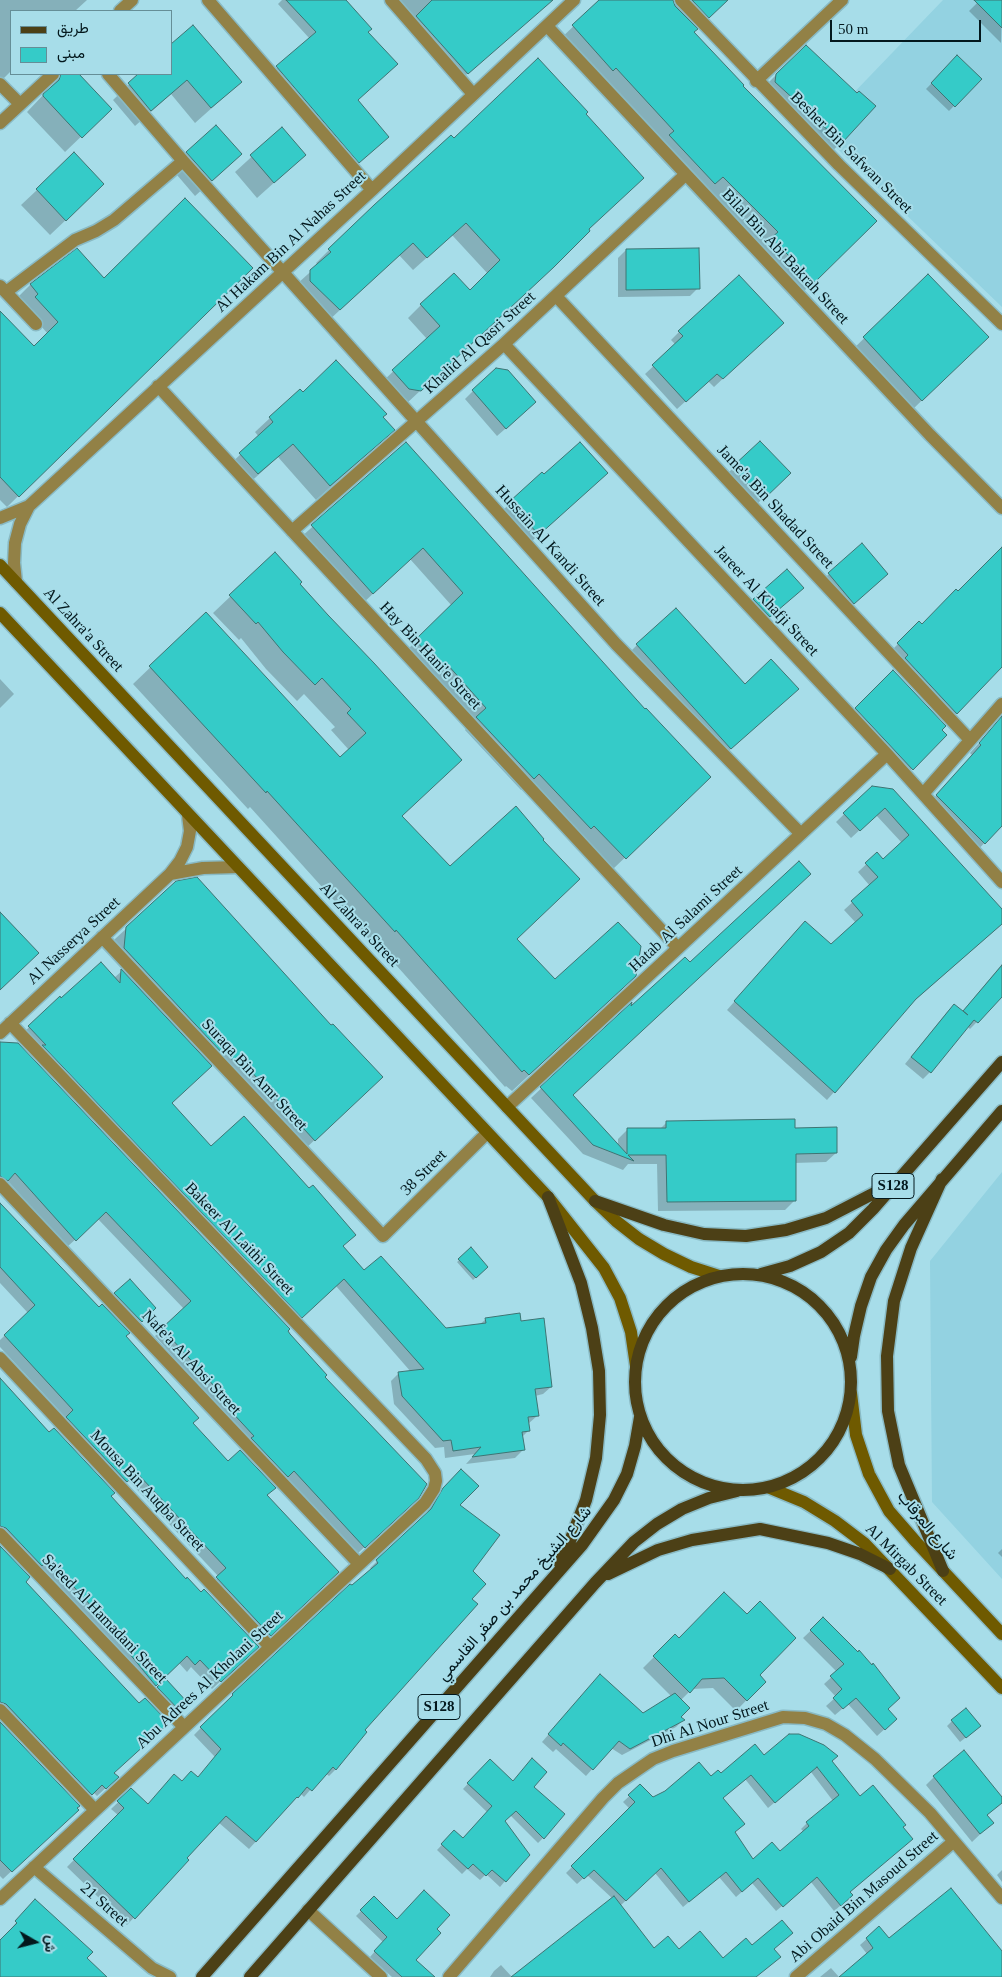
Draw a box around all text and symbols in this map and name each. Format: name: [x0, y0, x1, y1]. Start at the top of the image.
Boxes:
legend: [10, 10, 172, 75]
scale bar: [832, 10, 983, 42]
text: طريق: [57, 20, 89, 36]
text: 50 m: [838, 21, 868, 37]
text: مبنى: [57, 45, 85, 61]
street label: Besher Bin Safwan Street: [786, 88, 916, 218]
street label: Al Hakam Bin Al Nahas Street: [212, 167, 370, 317]
street label: Bilal Bin Abi Bakrah Street: [717, 185, 853, 329]
street label: Khalid Al Qasri Street: [420, 288, 540, 398]
street label: Jame'a Bin Shadad Street: [713, 441, 837, 573]
street label: Hussain Al Kandi Street: [491, 482, 609, 610]
street label: Jareer Al Khafji Street: [710, 542, 822, 660]
street label: Al Zahra'a Street: [39, 584, 127, 676]
street label: Hay Bin Hani'e Street: [375, 598, 485, 714]
street label: Hatab Al Salami Street: [625, 862, 747, 976]
street label: Al Zahra'a Street: [315, 879, 403, 971]
street label: Al Nasserya Street: [24, 893, 124, 989]
street label: Suraqa Bin Amr Street: [197, 1015, 311, 1135]
street label: 38 Street: [397, 1146, 451, 1200]
road number: S128: [872, 1174, 914, 1198]
street label: Bakeer Al Laithi Street: [180, 1179, 298, 1299]
street label: Nafe'a Al Absi Street: [137, 1306, 245, 1420]
street label: Mousa Bin Auqba Street: [86, 1426, 208, 1556]
street label: شارع المرقاب: [893, 1488, 961, 1564]
street label: شارع الشيخ محمد بن صقر القاسمي: [434, 1503, 596, 1685]
street label: Al Mirgab Street: [861, 1520, 951, 1610]
street label: Sa'eed Al Hamadani Street: [37, 1550, 171, 1688]
street label: Abu Adrees Al Kholani Street: [133, 1607, 287, 1753]
road number: S128: [418, 1694, 460, 1720]
street label: Dhi Al Nour Street: [649, 1696, 771, 1752]
street label: Abi Obaid Bin Masoud Street: [786, 1827, 942, 1967]
street label: 21 Street: [76, 1879, 132, 1931]
north arrow: [10, 1917, 60, 1967]
text: ش: [42, 1935, 59, 1954]

